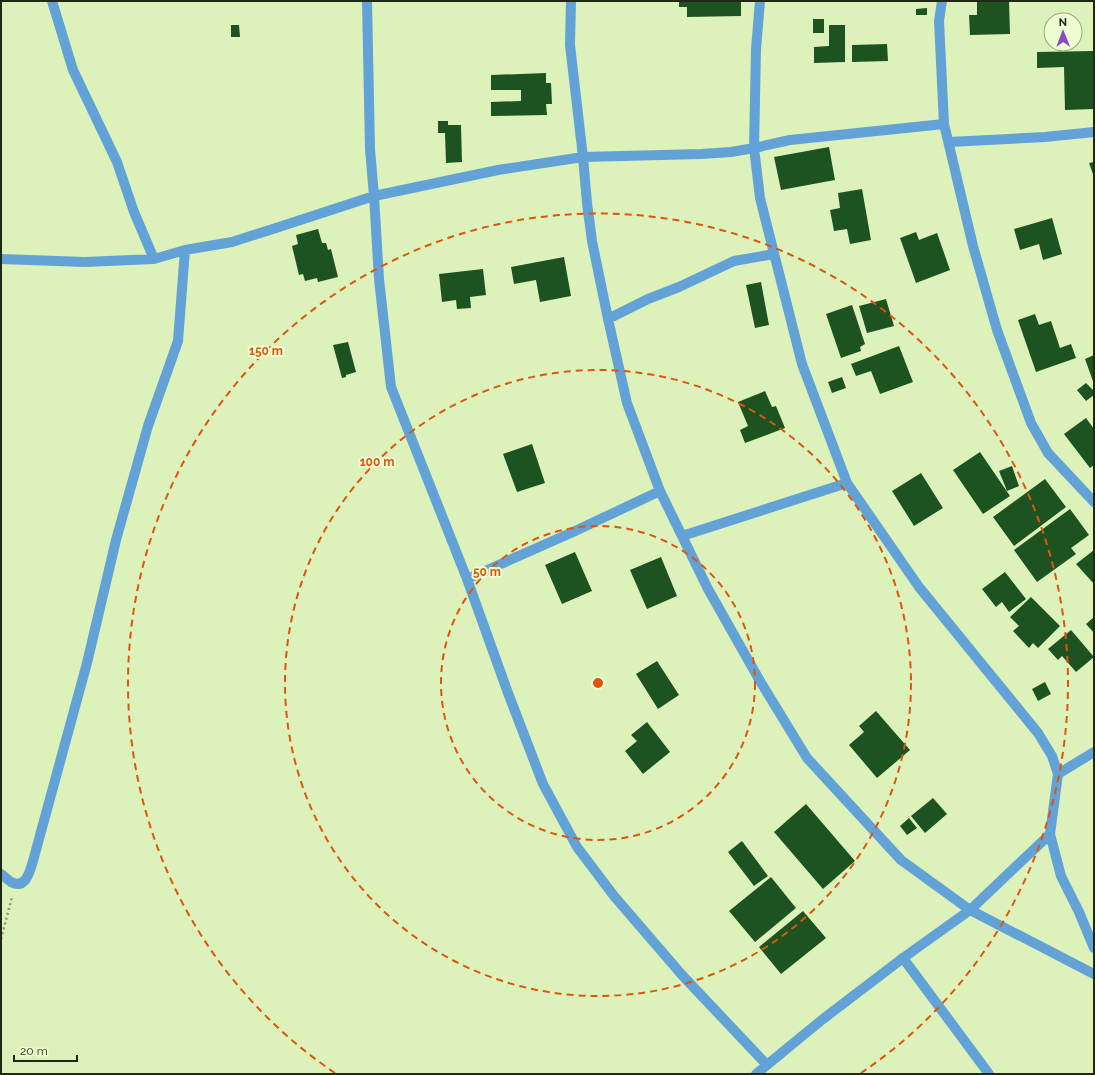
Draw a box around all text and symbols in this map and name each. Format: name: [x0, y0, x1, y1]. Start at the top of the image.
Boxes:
north arrow: [1043, 12, 1083, 52]
text: N: [1059, 16, 1067, 29]
text: 150 m: [249, 344, 283, 358]
text: 100 m: [360, 455, 394, 469]
text: 50 m: [473, 565, 501, 579]
centre of rings: [591, 676, 605, 690]
scale bar: [14, 1037, 77, 1063]
text: 20 m: [20, 1044, 48, 1058]

